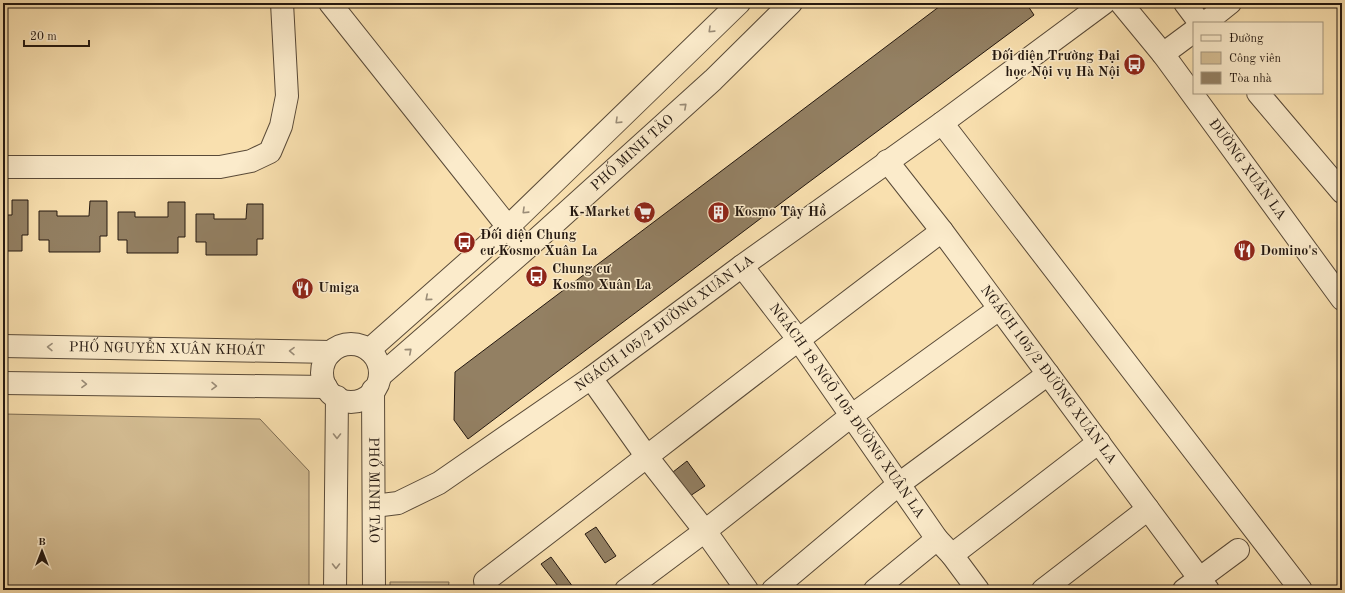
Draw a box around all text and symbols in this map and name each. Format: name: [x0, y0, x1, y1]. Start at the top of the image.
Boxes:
scale bar: [24, 22, 89, 48]
legend: [1193, 22, 1323, 94]
one-way arrow: [708, 25, 716, 33]
text: 20 m: [30, 31, 57, 43]
text: Đường: [1229, 33, 1264, 45]
place label: Đối diện Trường Đại học Nội vụ Hà Nội: [991, 48, 1120, 79]
bus stop icon: Đối diện Trường Đại học Nội vụ Hà Nội: [1122, 51, 1148, 77]
text: Công viên: [1229, 53, 1281, 65]
text: Tòa nhà: [1229, 73, 1272, 85]
one-way arrow: [679, 104, 687, 111]
street label: PHỐ MINH TẢO: [588, 112, 677, 194]
one-way arrow: [615, 116, 623, 124]
street label: ĐƯỜNG XUÂN LA: [1206, 116, 1289, 223]
supermarket icon: K-Market: [632, 199, 658, 225]
building icon: Kosmo Tây Hồ: [706, 199, 732, 225]
place label: Kosmo Tây Hồ: [734, 203, 826, 219]
place label: K-Market: [569, 205, 630, 219]
one-way arrow: [522, 206, 530, 214]
place label: Đối diện Chung cư Kosmo Xuân La: [480, 227, 598, 258]
bus stop icon: Đối diện Chung cư Kosmo Xuân La: [452, 230, 478, 256]
restaurant icon: Domino's: [1232, 238, 1258, 264]
place label: Domino's: [1260, 244, 1318, 258]
street label: NGÁCH 105/2 ĐƯỜNG XUÂN LA: [572, 253, 757, 394]
place label: Chung cư Kosmo Xuân La: [552, 262, 652, 292]
bus stop icon: Chung cư Kosmo Xuân La: [524, 264, 550, 290]
restaurant icon: Umiga: [289, 275, 315, 301]
place label: Umiga: [318, 281, 359, 295]
street label: NGÁCH 105/2 ĐƯỜNG XUÂN LA: [978, 283, 1119, 467]
one-way arrow: [425, 293, 432, 300]
street label: NGÁCH 18 NGÕ 105 ĐƯỜNG XUÂN LA: [767, 301, 927, 521]
street label: PHỐ NGUYỄN XUÂN KHOÁT: [69, 336, 265, 358]
one-way arrow: [47, 343, 53, 351]
one-way arrow: [289, 347, 295, 355]
one-way arrow: [404, 348, 412, 355]
one-way arrow: [81, 380, 87, 388]
one-way arrow: [211, 382, 217, 390]
one-way arrow: [333, 433, 341, 439]
street label: PHỐ MINH TẢO: [366, 437, 385, 543]
north arrow: [22, 531, 62, 571]
text: B: [38, 537, 46, 548]
one-way arrow: [332, 563, 340, 569]

